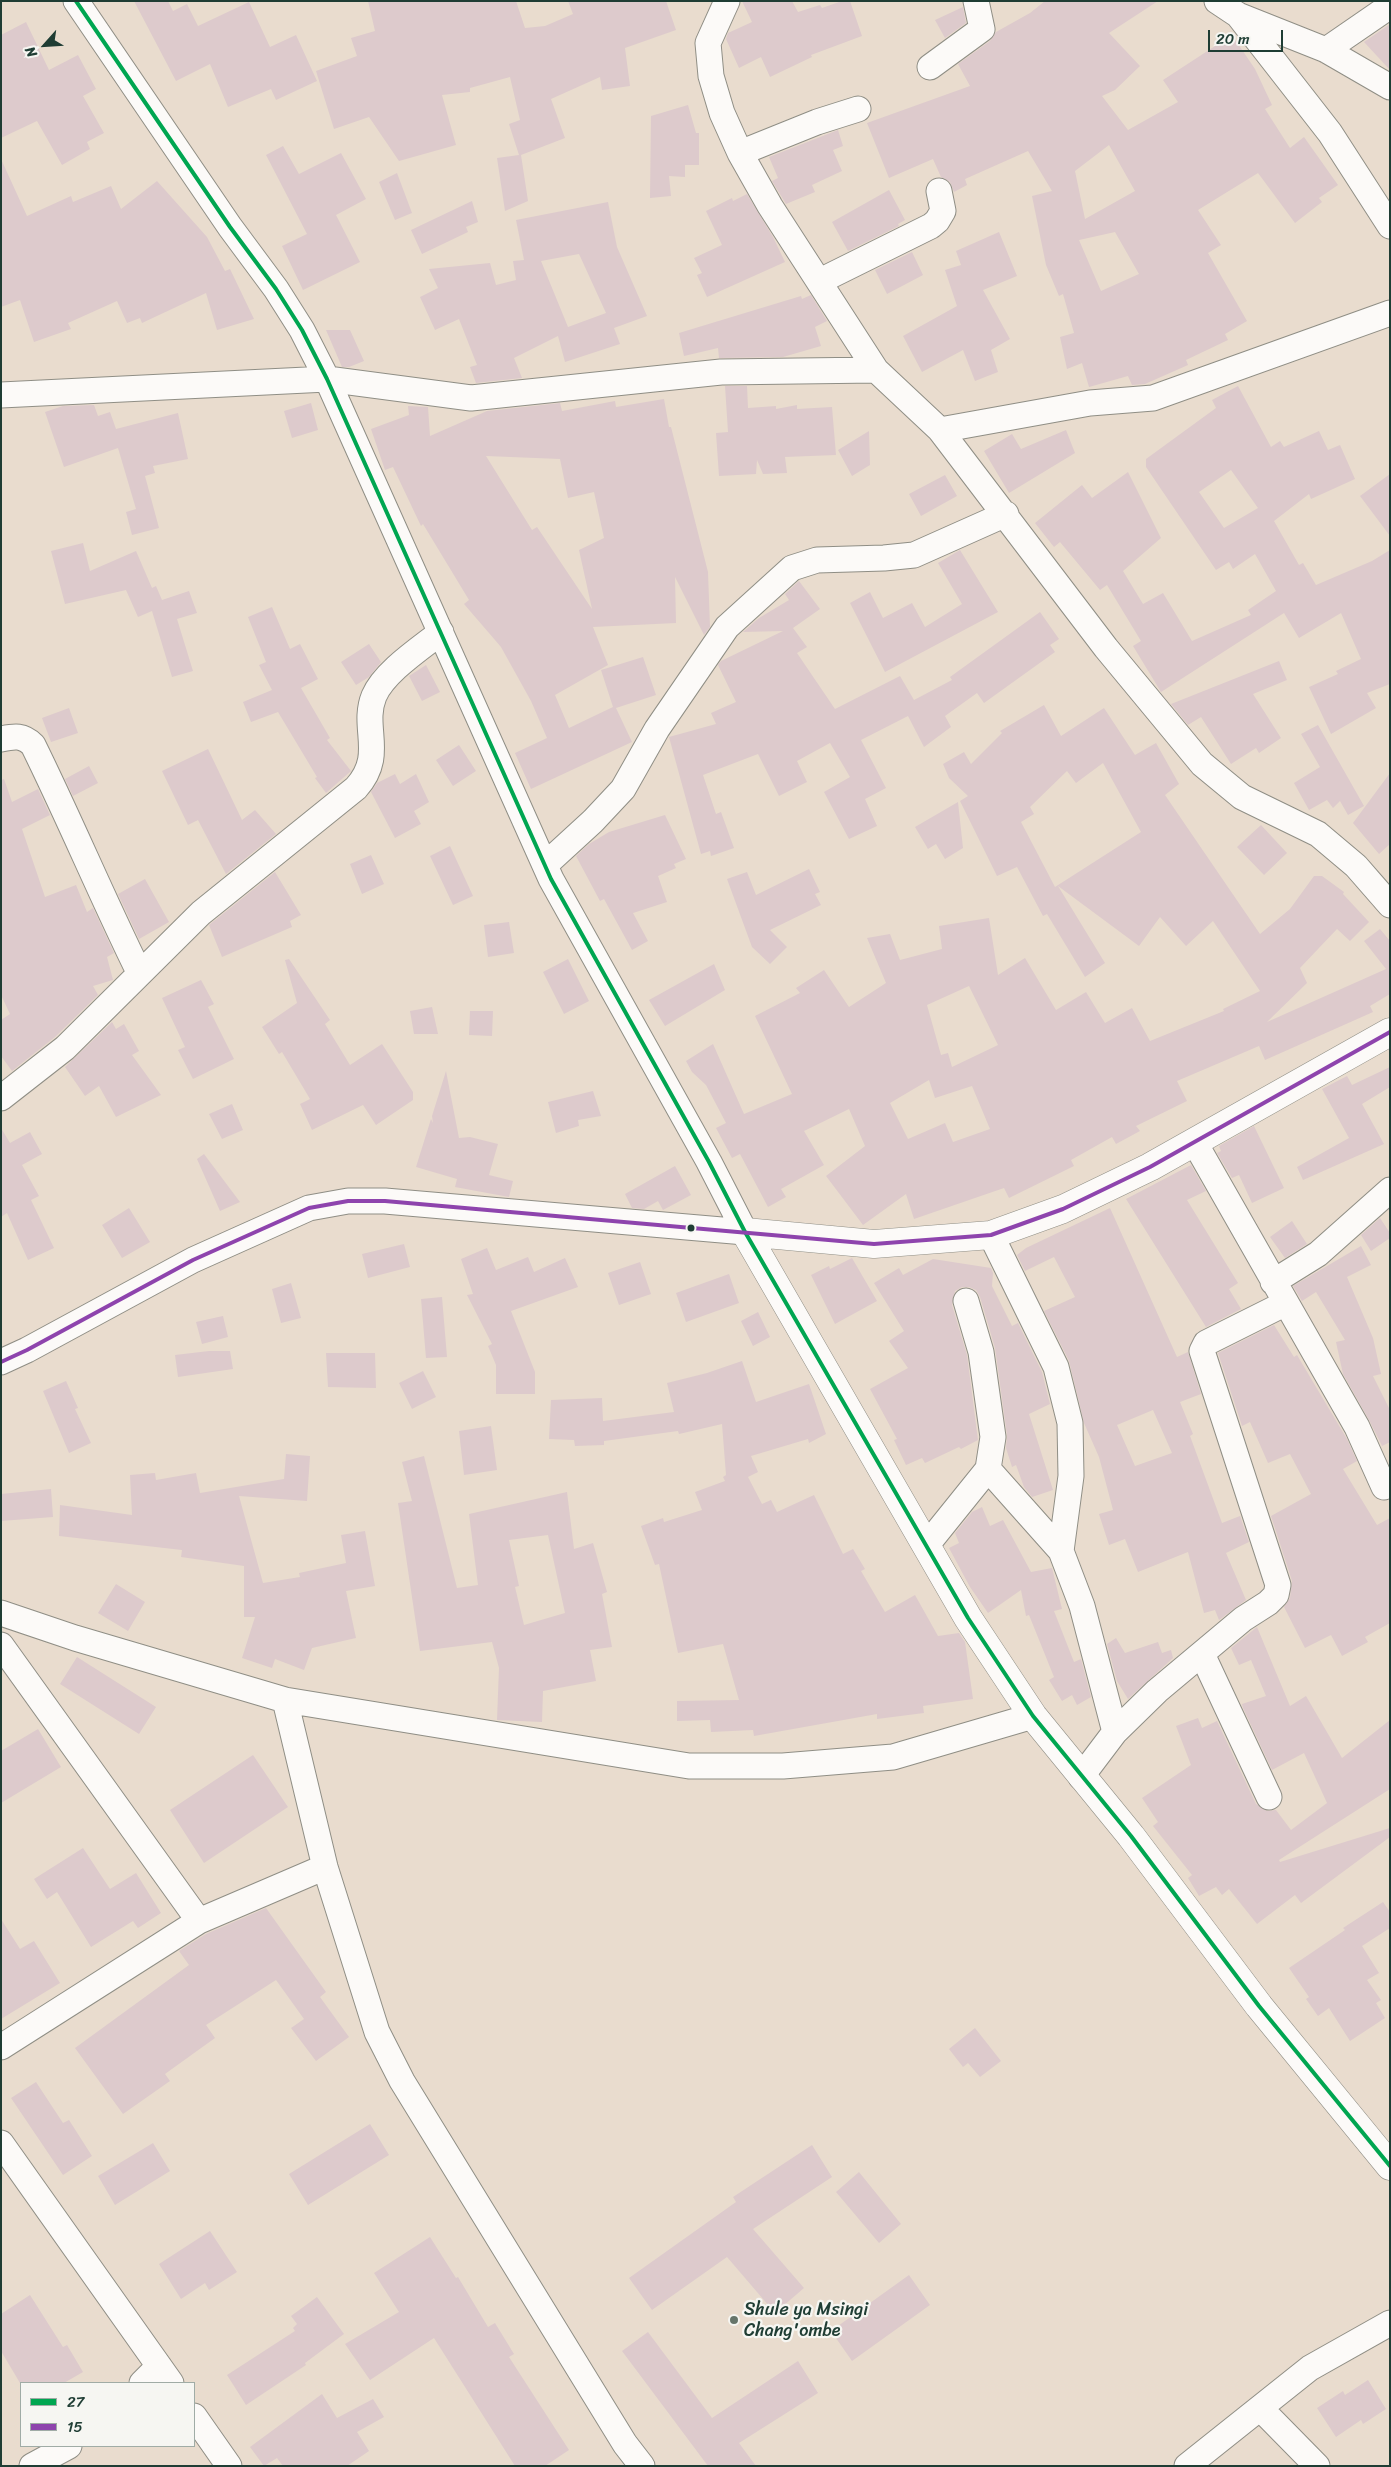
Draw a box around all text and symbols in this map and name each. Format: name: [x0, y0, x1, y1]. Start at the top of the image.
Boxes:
north arrow: [20, 20, 70, 70]
scale bar: [1211, 20, 1286, 52]
text: 20 m: [1216, 26, 1250, 52]
text: N: [18, 42, 44, 62]
unlabelled marker: [686, 1223, 696, 1233]
place label: Shule ya Msingi Chang'ombe: [744, 2299, 868, 2342]
marker: Shule ya Msingi Chang'ombe: [728, 2314, 740, 2326]
legend: [20, 2382, 195, 2447]
text: 27: [67, 2389, 84, 2415]
text: 15: [67, 2414, 83, 2440]

